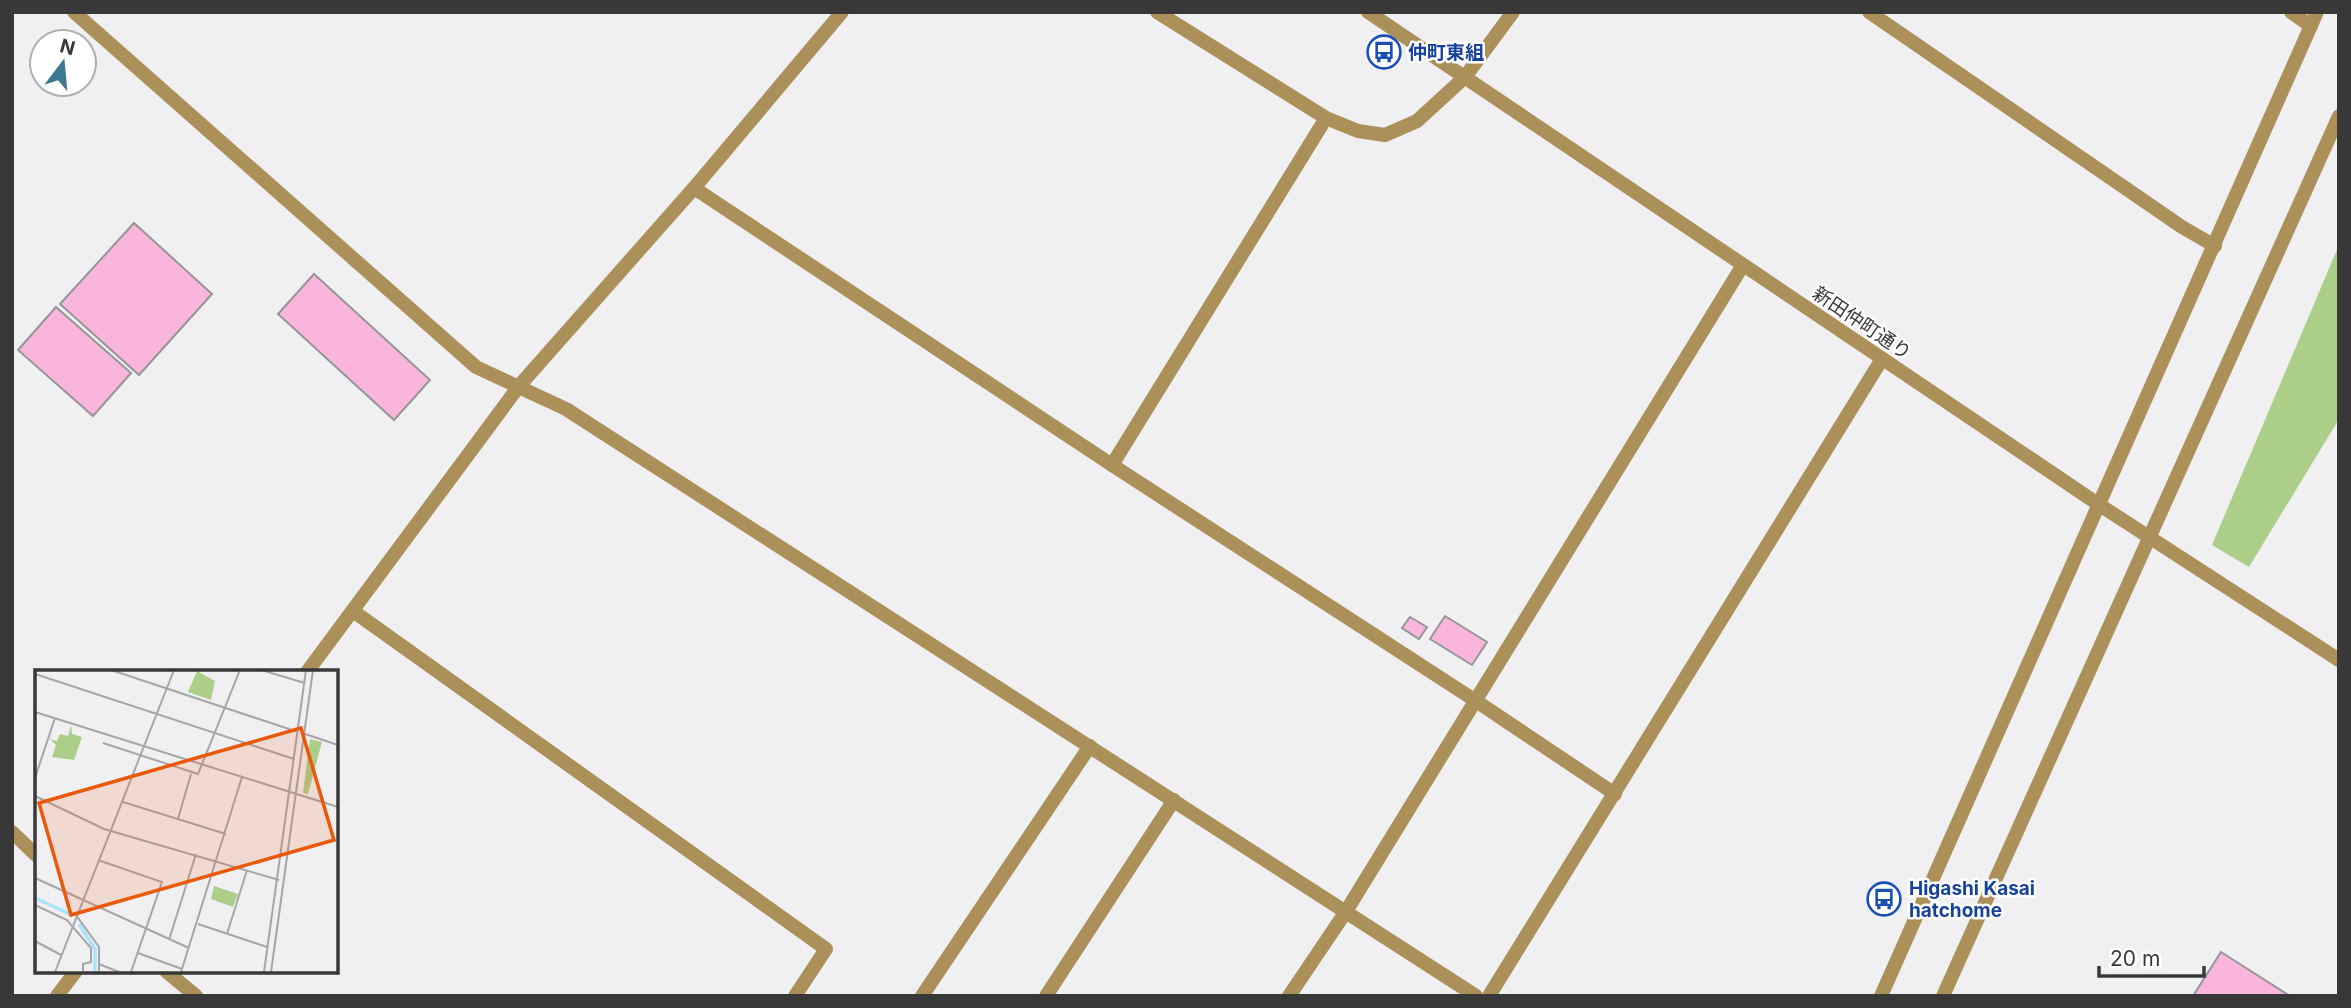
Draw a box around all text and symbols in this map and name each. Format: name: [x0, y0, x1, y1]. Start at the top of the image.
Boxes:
north arrow: [28, 28, 98, 98]
bus stop icon: 仲町東組: [1365, 33, 1403, 71]
text: N: [57, 34, 78, 60]
place label: 仲町東組: [1408, 41, 1484, 64]
street label: 新田仲町通り: [1808, 282, 1916, 364]
inset map: [35, 670, 338, 973]
place label: Higashi Kasai hatchome: [1909, 877, 2035, 922]
bus stop icon: Higashi Kasai hatchome: [1865, 880, 1903, 918]
scale bar: [2099, 934, 2204, 978]
text: 20 m: [2110, 946, 2160, 971]

